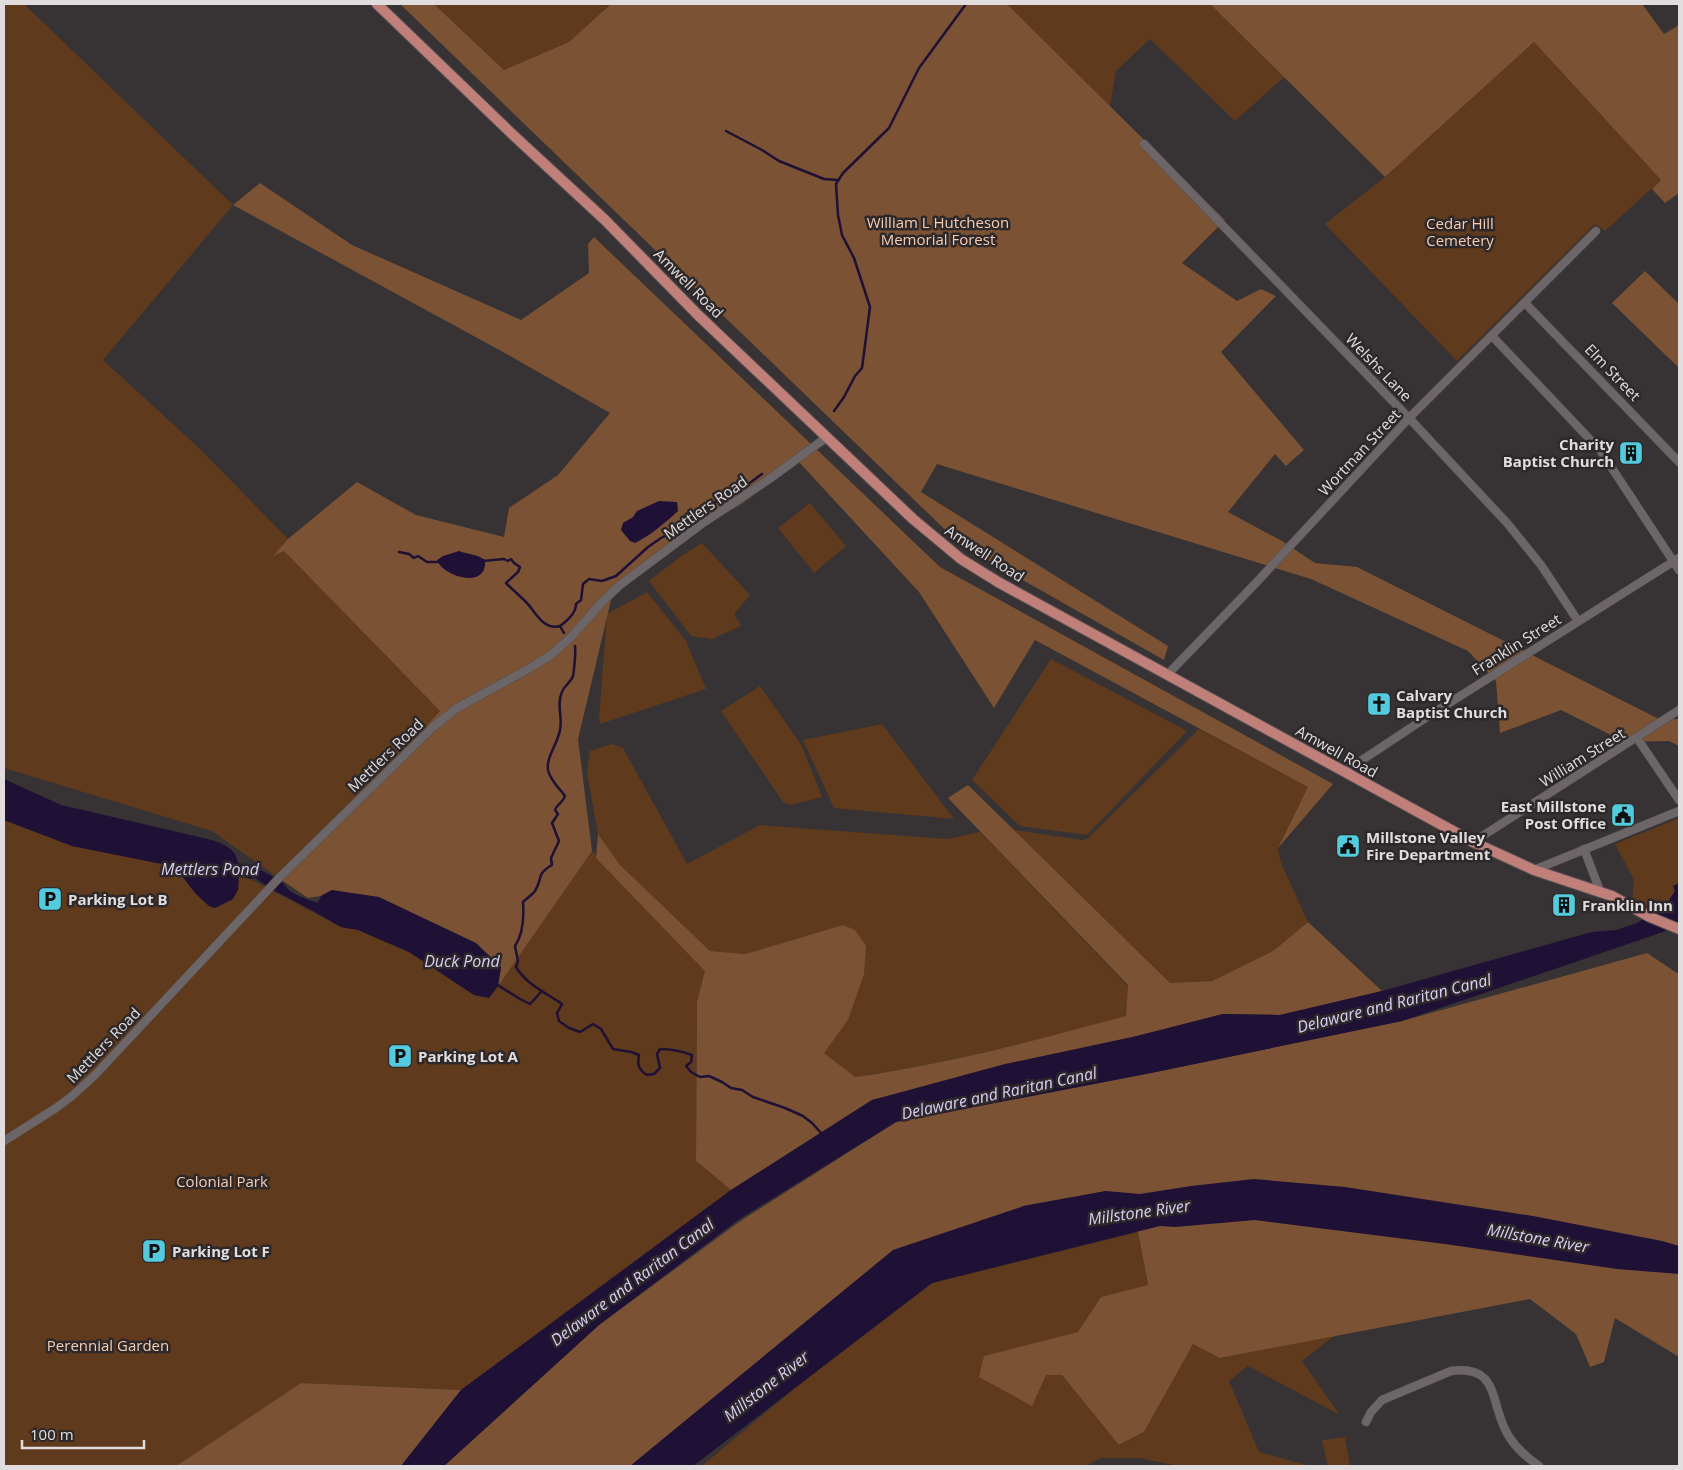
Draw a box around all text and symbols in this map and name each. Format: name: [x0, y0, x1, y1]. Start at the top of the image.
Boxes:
park label: William L Hutcheson Memorial Forest: [867, 212, 1009, 249]
park label: Cedar Hill Cemetery: [1426, 213, 1494, 250]
street label: Amwell Road: [650, 244, 728, 322]
street label: Welshs Lane: [1342, 329, 1416, 405]
street label: Elm Street: [1581, 339, 1645, 405]
street label: Wortman Street: [1314, 404, 1404, 500]
place label: Charity Baptist Church: [1503, 434, 1614, 471]
building icon: Charity Baptist Church: [1618, 440, 1644, 466]
street label: Mettlers Road: [659, 471, 751, 543]
street label: Amwell Road: [942, 520, 1028, 586]
street label: Franklin Street: [1468, 609, 1564, 679]
place label: Calvary Baptist Church: [1396, 685, 1507, 722]
church icon: Calvary Baptist Church: [1366, 691, 1392, 717]
street label: Mettlers Road: [343, 714, 427, 796]
street label: Amwell Road: [1292, 720, 1382, 782]
street label: William Street: [1536, 723, 1628, 791]
place label: East Millstone Post Office: [1501, 796, 1606, 833]
public building icon: East Millstone Post Office: [1610, 802, 1636, 828]
place label: Millstone Valley Fire Department: [1366, 827, 1491, 864]
public building icon: Millstone Valley Fire Department: [1335, 833, 1361, 859]
water label: Mettlers Pond: [161, 858, 260, 880]
parking icon: Parking Lot B: [37, 886, 63, 912]
place label: Parking Lot B: [68, 889, 168, 909]
building icon: Franklin Inn: [1551, 892, 1577, 918]
place label: Franklin Inn: [1582, 895, 1673, 915]
water label: Duck Pond: [424, 950, 501, 972]
water label: Delaware and Raritan Canal: [1295, 968, 1494, 1038]
street label: Mettlers Road: [62, 1003, 144, 1087]
parking icon: Parking Lot A: [387, 1043, 413, 1069]
place label: Parking Lot A: [418, 1046, 519, 1066]
water label: Delaware and Raritan Canal: [899, 1061, 1100, 1124]
park label: Colonial Park: [176, 1171, 268, 1191]
water label: Millstone River: [1087, 1194, 1192, 1230]
water label: Delaware and Raritan Canal: [546, 1213, 719, 1351]
water label: Millstone River: [1485, 1218, 1591, 1258]
parking icon: Parking Lot F: [141, 1238, 167, 1264]
place label: Parking Lot F: [172, 1241, 270, 1261]
park label: Perennial Garden: [47, 1335, 169, 1355]
water label: Millstone River: [719, 1345, 814, 1426]
scale bar: [22, 1418, 145, 1450]
text: 100 m: [30, 1424, 74, 1444]

